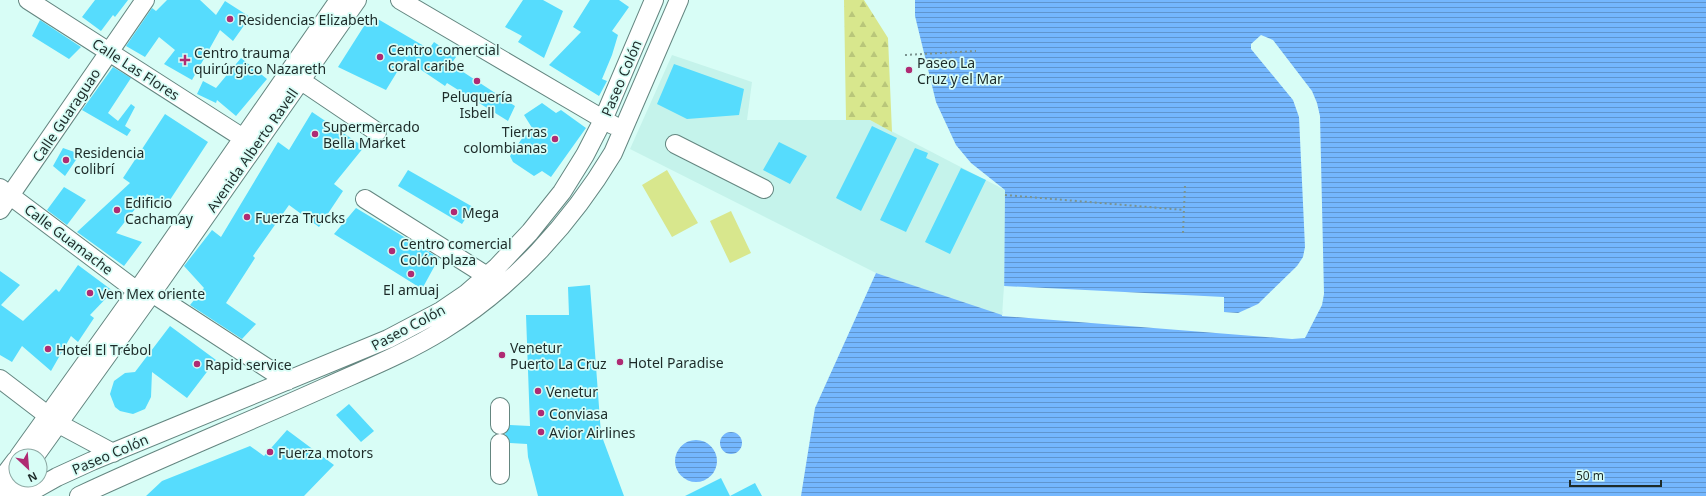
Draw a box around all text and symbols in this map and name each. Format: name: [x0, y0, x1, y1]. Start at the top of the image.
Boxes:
place label: Residencias Elizabeth: [238, 10, 378, 29]
marker: Residencias Elizabeth: [225, 14, 235, 24]
street label: Calle Las Flores: [89, 34, 184, 104]
street label: Paseo Colón: [596, 37, 646, 119]
place label: Centro comercial coral caribe: [388, 40, 500, 75]
place label: Centro trauma quirúrgico Nazareth: [194, 43, 326, 78]
marker: Centro comercial coral caribe: [375, 52, 385, 62]
place label: Paseo La Cruz y el Mar: [917, 53, 1003, 88]
marker: Centro trauma quirúrgico Nazareth: [179, 54, 191, 66]
street label: Calle Guaraguao: [28, 64, 104, 166]
marker: Paseo La Cruz y el Mar: [904, 65, 914, 75]
marker: Peluquería Isbell: [472, 76, 482, 86]
street label: Avenida Alberto Ravell: [202, 84, 302, 216]
place label: Peluquería Isbell: [441, 87, 513, 122]
place label: Supermercado Bella Market: [323, 117, 420, 152]
place label: Tierras colombianas: [463, 122, 547, 157]
marker: Supermercado Bella Market: [310, 129, 320, 139]
marker: Tierras colombianas: [550, 134, 560, 144]
place label: Residencia colibrí: [74, 143, 144, 178]
marker: Residencia colibrí: [61, 155, 71, 165]
place label: Edificio Cachamay: [125, 193, 194, 228]
street label: Calle Guamache: [21, 199, 117, 279]
place label: Mega: [462, 203, 499, 222]
marker: Edificio Cachamay: [112, 205, 122, 215]
marker: Mega: [449, 207, 459, 217]
place label: Fuerza Trucks: [255, 208, 345, 227]
marker: Fuerza Trucks: [242, 212, 252, 222]
place label: Centro comercial Colón plaza: [400, 234, 512, 269]
marker: Centro comercial Colón plaza: [387, 246, 397, 256]
marker: El amuaj: [406, 269, 416, 279]
place label: El amuaj: [383, 280, 439, 299]
place label: Ven Mex oriente: [98, 284, 205, 303]
marker: Ven Mex oriente: [85, 288, 95, 298]
street label: Paseo Colón: [368, 300, 448, 354]
place label: Venetur Puerto La Cruz: [510, 338, 607, 373]
place label: Hotel El Trébol: [56, 340, 151, 359]
marker: Hotel El Trébol: [43, 344, 53, 354]
marker: Venetur Puerto La Cruz: [497, 350, 507, 360]
place label: Hotel Paradise: [628, 353, 724, 372]
place label: Rapid service: [205, 355, 292, 374]
marker: Hotel Paradise: [615, 357, 625, 367]
marker: Rapid service: [192, 359, 202, 369]
place label: Venetur: [546, 382, 598, 401]
marker: Venetur: [533, 386, 543, 396]
place label: Conviasa: [549, 404, 608, 423]
marker: Conviasa: [536, 408, 546, 418]
place label: Avior Airlines: [549, 423, 636, 442]
marker: Avior Airlines: [536, 427, 546, 437]
street label: Paseo Colón: [69, 429, 151, 479]
place label: Fuerza motors: [278, 443, 374, 462]
marker: Fuerza motors: [265, 447, 275, 457]
north arrow: [8, 448, 48, 488]
scale bar: [1570, 462, 1661, 488]
text: 50 m: [1576, 467, 1604, 484]
text: N: [25, 469, 40, 486]

